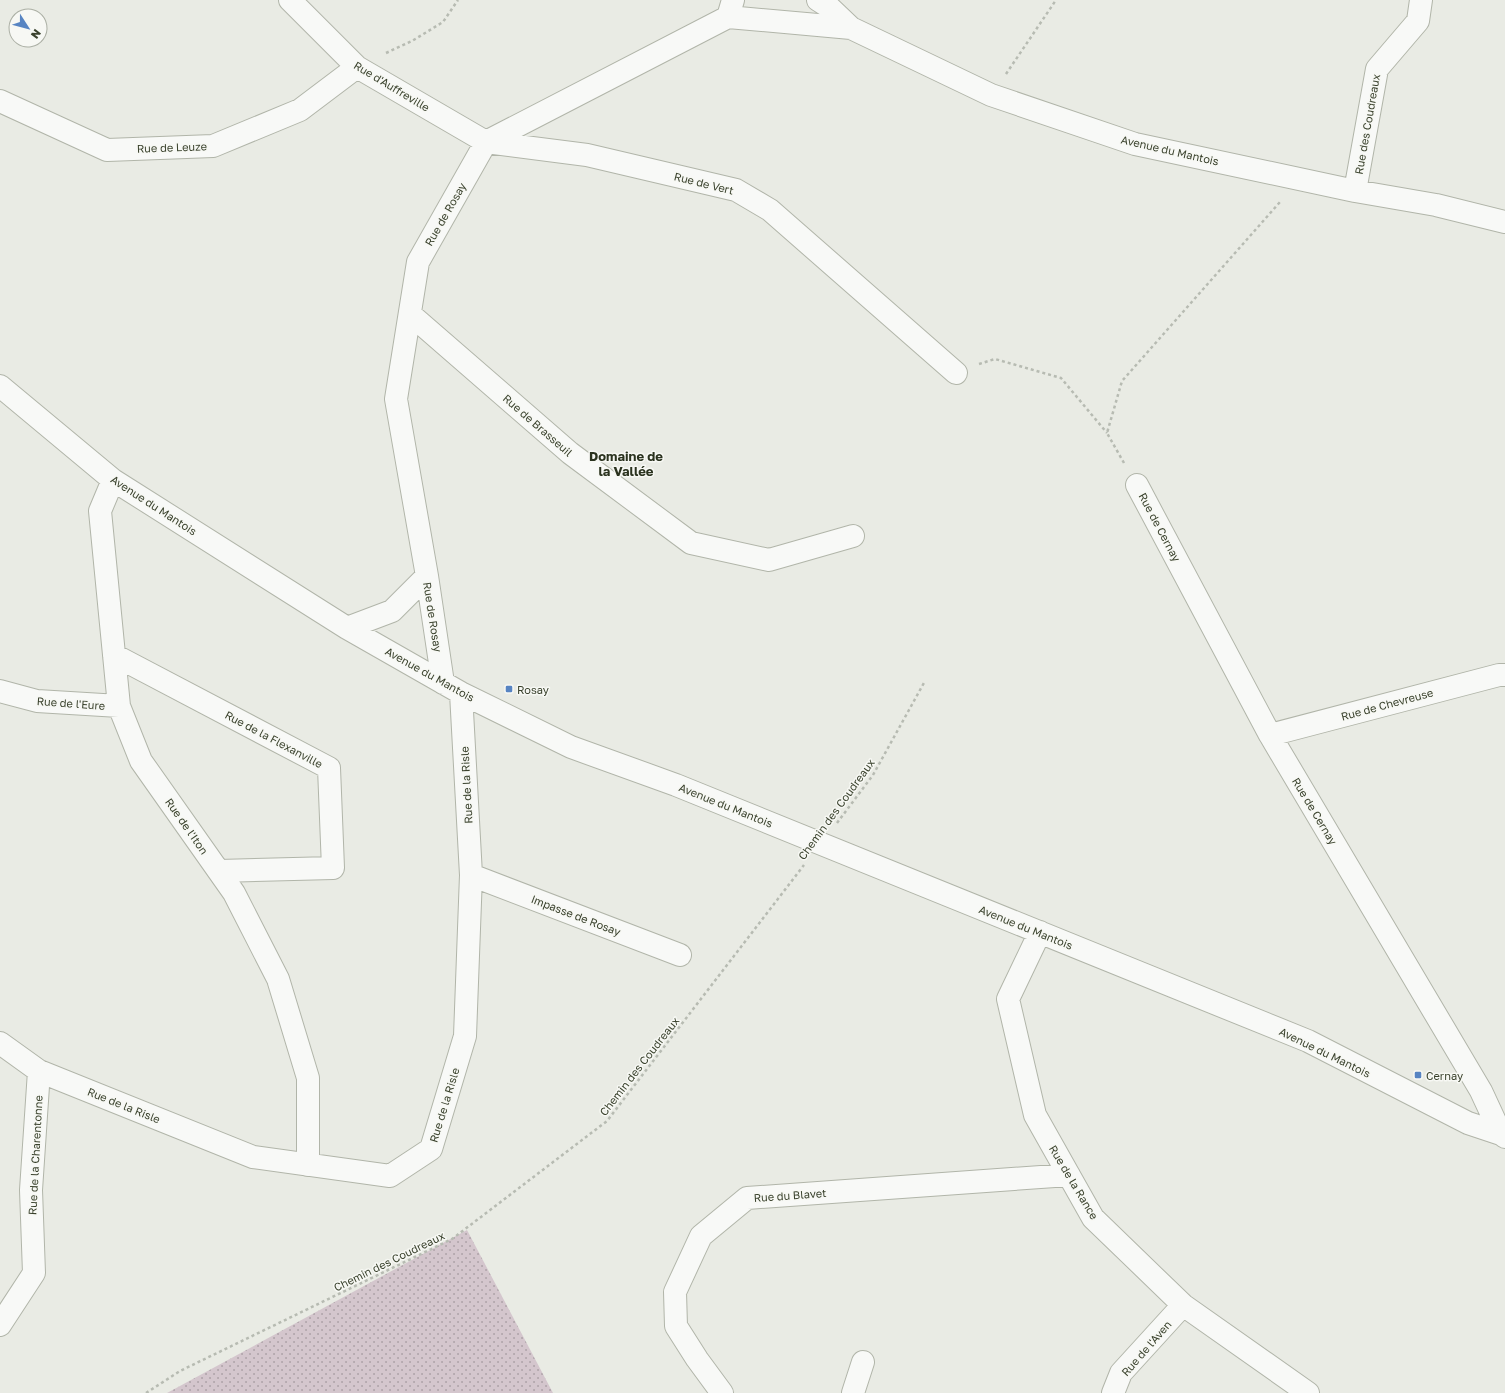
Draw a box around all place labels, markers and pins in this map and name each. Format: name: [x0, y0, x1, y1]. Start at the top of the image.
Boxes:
place label: Rosay: [517, 683, 549, 696]
marker: Rosay: [504, 684, 514, 694]
place label: Cernay: [1426, 1069, 1463, 1082]
marker: Cernay: [1413, 1070, 1423, 1080]

